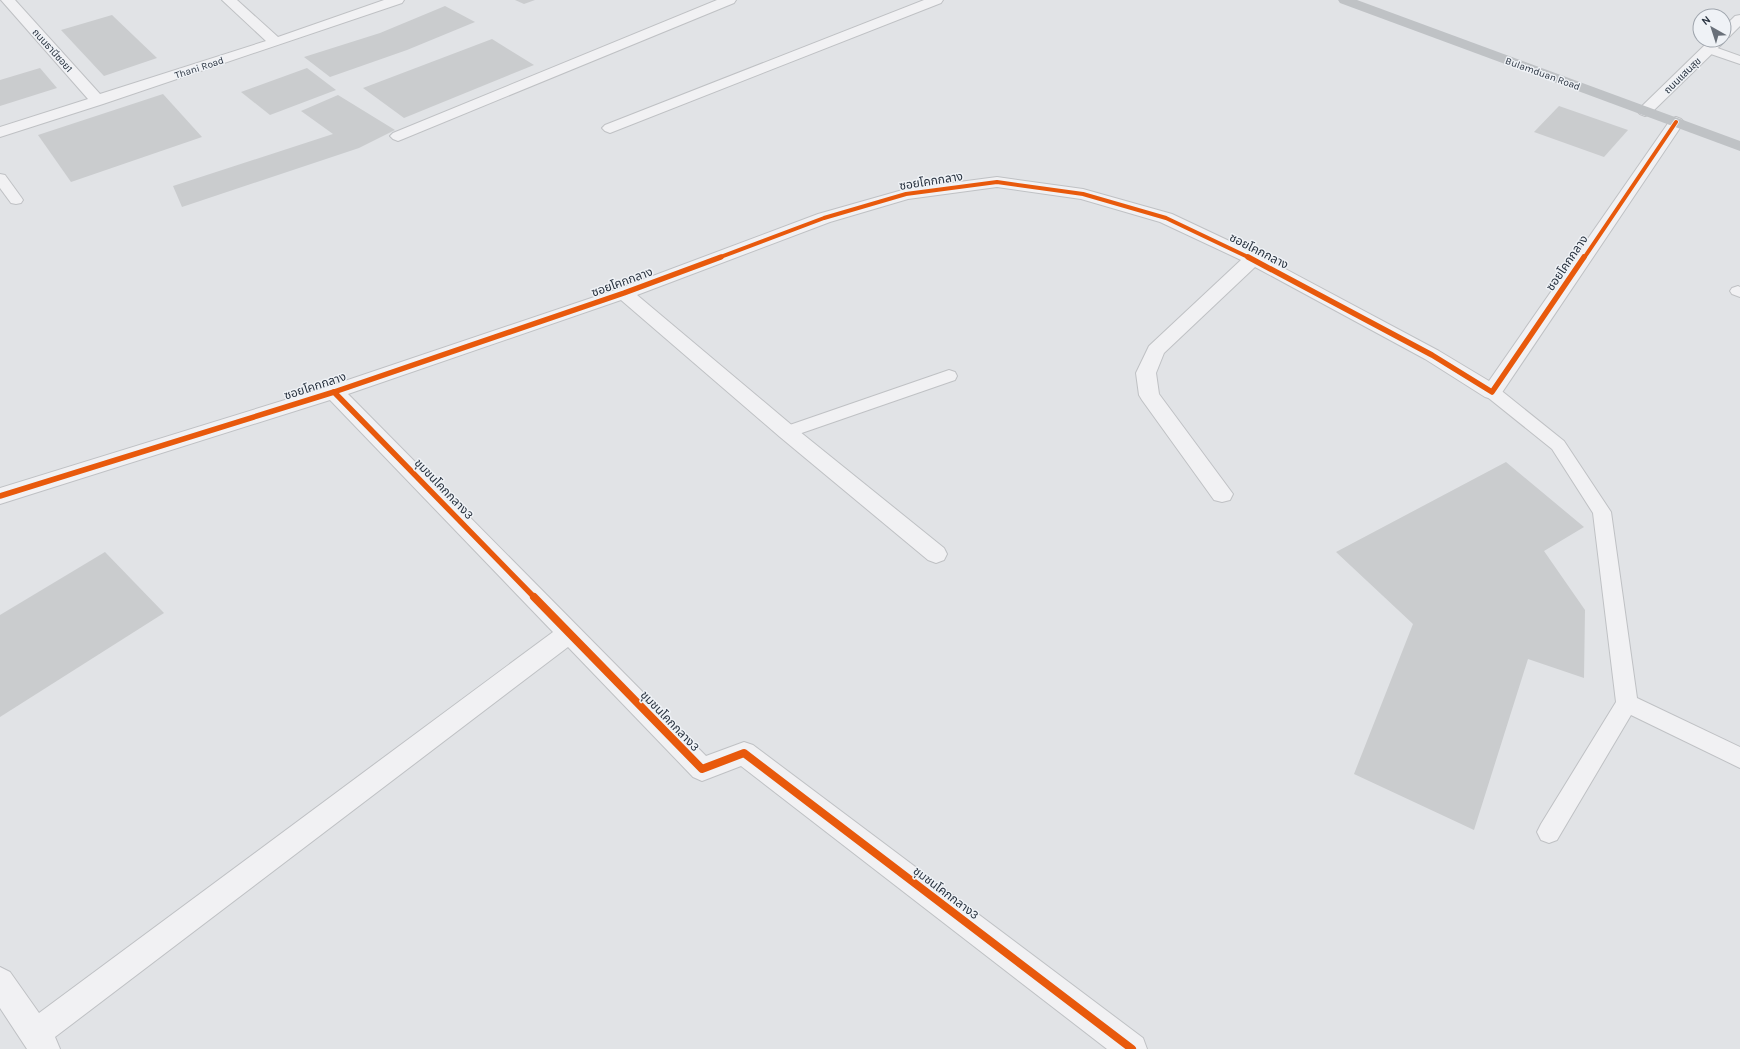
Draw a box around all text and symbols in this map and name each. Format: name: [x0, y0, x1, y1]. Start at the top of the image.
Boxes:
north arrow: [1692, 8, 1732, 48]
text: N: [1699, 13, 1713, 28]
street label: ถนนธานีซอย1: [30, 26, 75, 75]
street label: Thani Road: [173, 54, 225, 82]
street label: Bulamduan Road: [1504, 55, 1582, 93]
street label: ถนนแสนสุข: [1662, 55, 1704, 96]
street label: ซอยโคกกลาง: [898, 169, 964, 193]
street label: ซอยโคกกลาง: [1227, 230, 1291, 272]
street label: ซอยโคกกลาง: [1543, 232, 1591, 294]
street label: ซอยโคกกลาง: [589, 264, 655, 300]
street label: ซอยโคกกลาง: [282, 369, 348, 403]
street label: ชุมชนโคกกลาง3: [412, 456, 476, 522]
street label: ชุมชนโคกกลาง3: [638, 688, 702, 754]
street label: ชุมชนโคกกลาง3: [910, 864, 982, 922]

